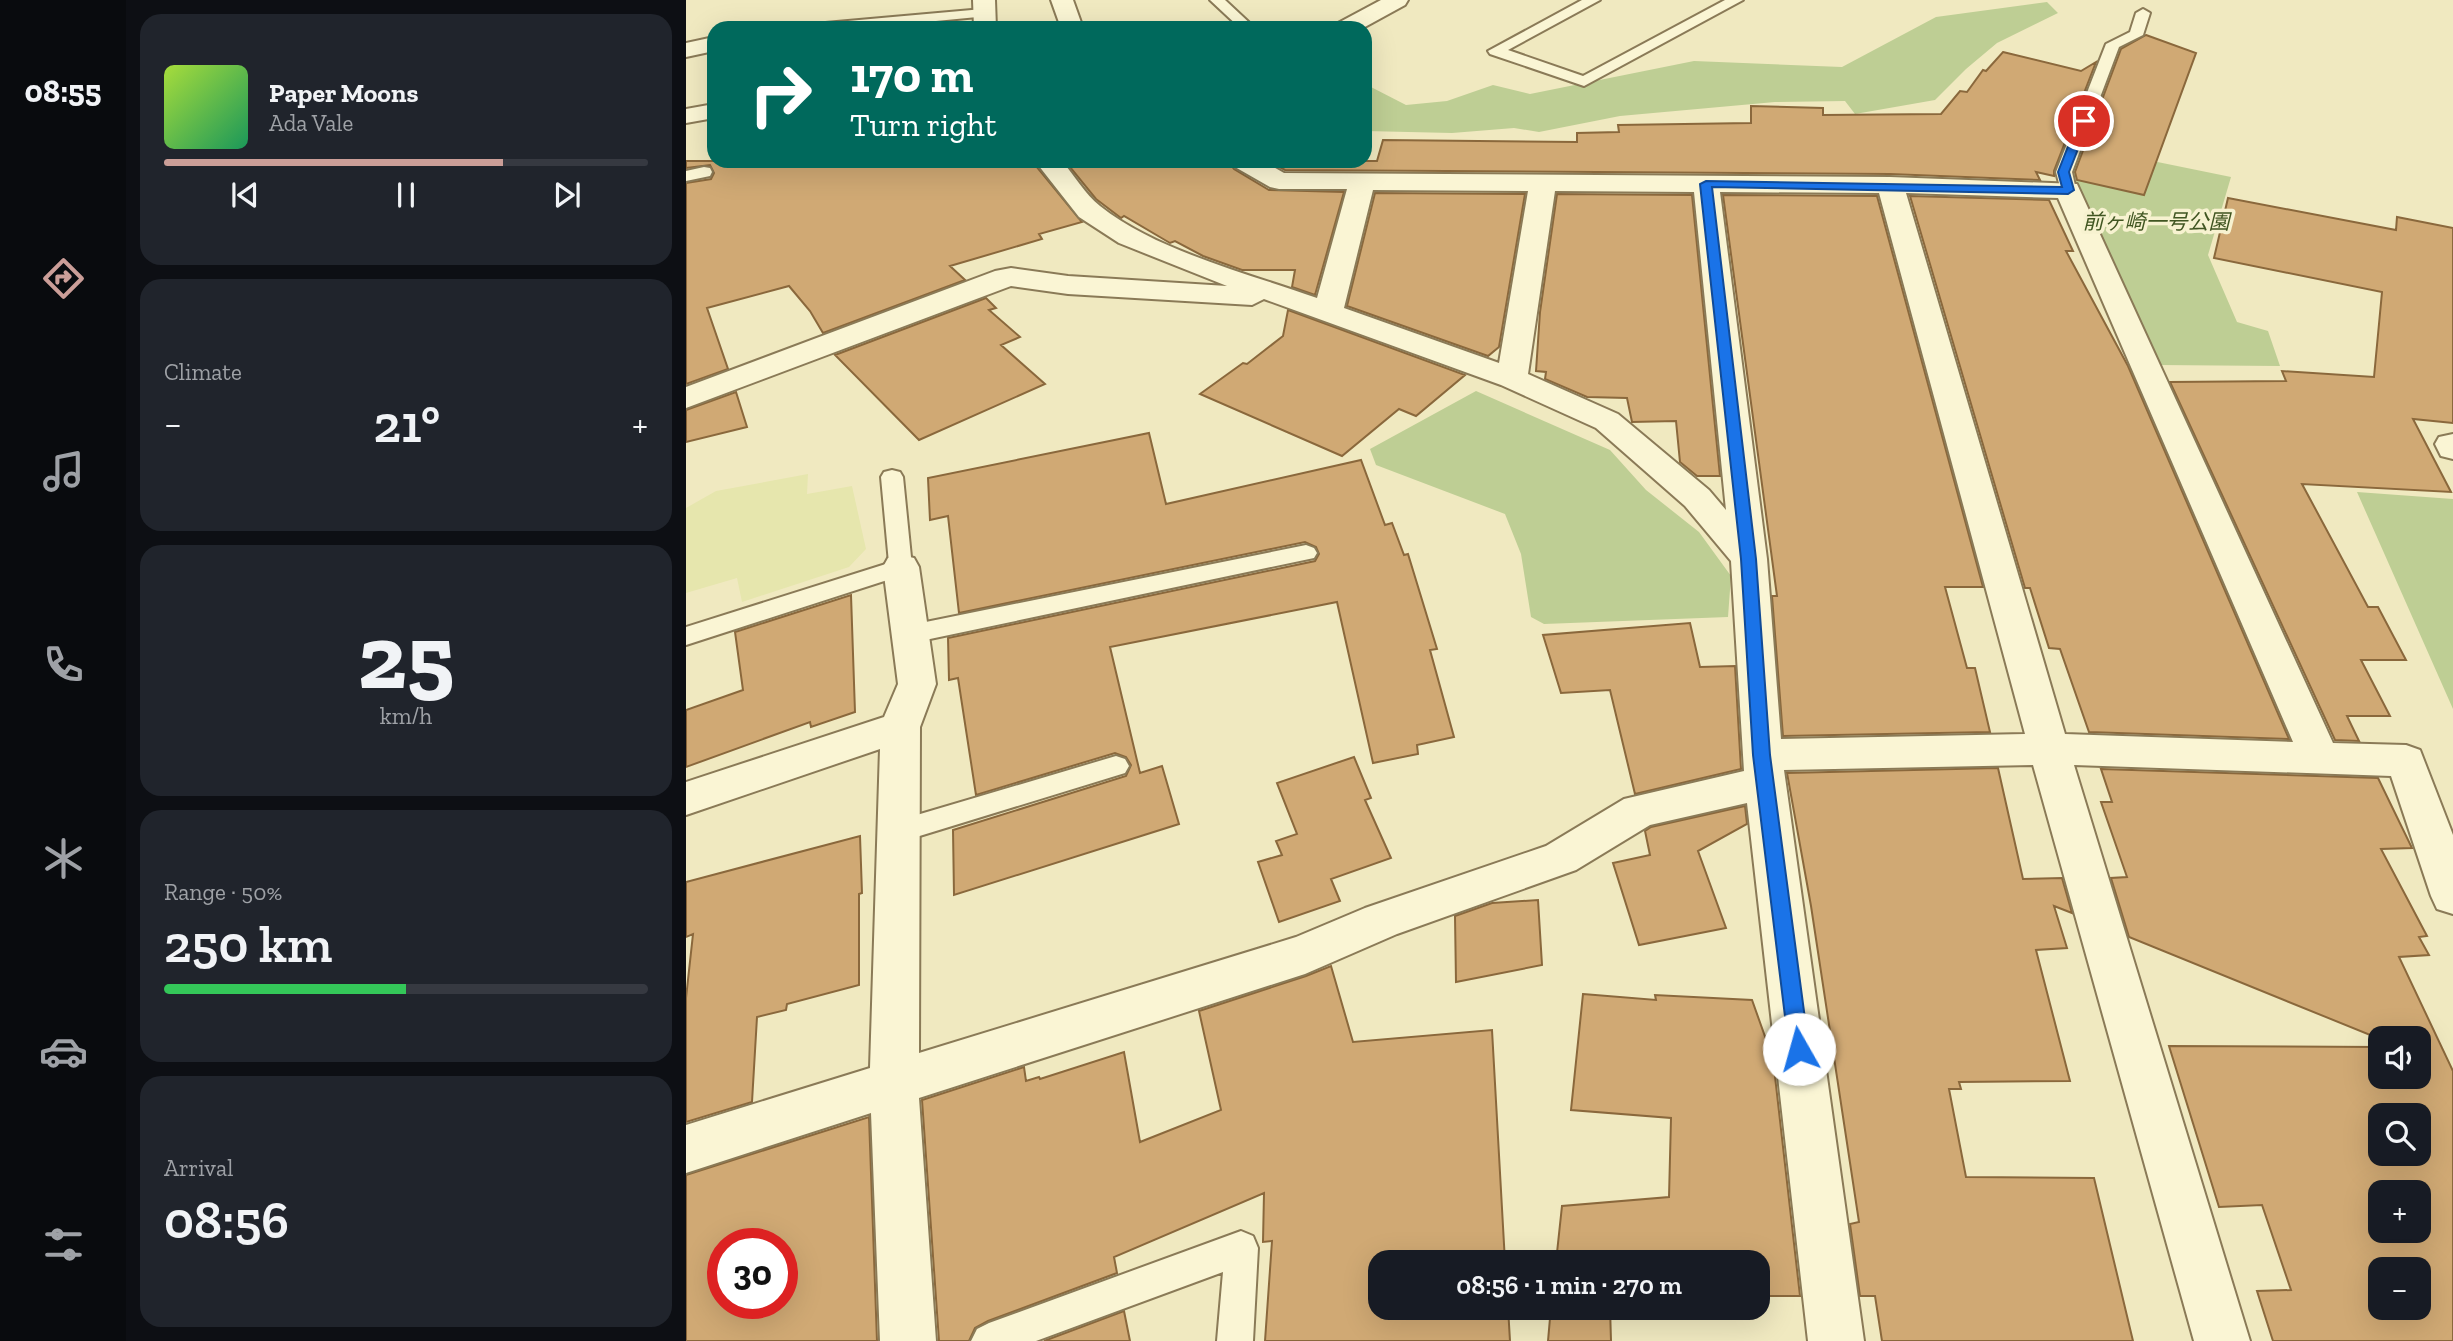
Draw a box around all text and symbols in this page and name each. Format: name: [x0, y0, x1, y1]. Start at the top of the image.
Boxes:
text: 170 m: [850, 46, 973, 105]
icon: right: [735, 49, 826, 140]
text: 08:55: [24, 72, 102, 110]
text: Paper Moons: [269, 77, 418, 109]
pin: [2054, 91, 2114, 151]
icon: arrive: [2065, 102, 2103, 140]
text: Turn right: [850, 106, 997, 144]
text: Ada Vale: [269, 109, 353, 137]
icon: previous: [226, 176, 264, 214]
icon: pause: [387, 176, 425, 214]
icon: next: [548, 176, 586, 214]
park label: 前ヶ崎一号公園: [2083, 209, 2232, 234]
icon: directions: [39, 254, 88, 303]
text: Climate: [164, 358, 242, 386]
text: 21°: [374, 393, 440, 455]
text: −: [164, 401, 182, 447]
text: +: [632, 401, 648, 447]
icon: music: [39, 447, 88, 496]
text: 25: [358, 602, 454, 711]
icon: phone: [39, 640, 88, 689]
text: km/h: [380, 702, 432, 730]
icon: climate: [39, 834, 88, 883]
text: Range · 50%: [164, 878, 282, 906]
text: 250 km: [164, 913, 332, 975]
position arrow: [1762, 1012, 1836, 1086]
map controls: [2368, 1026, 2431, 1320]
button: sound: [2368, 1026, 2431, 1089]
icon: car: [39, 1027, 88, 1076]
button: search: [2368, 1103, 2431, 1166]
text: Arrival: [164, 1154, 233, 1182]
button: +: [2368, 1180, 2431, 1243]
text: 08:56: [164, 1189, 289, 1251]
icon: filters: [39, 1220, 88, 1269]
speed limit sign: 30: [707, 1228, 798, 1319]
button: −: [2368, 1257, 2431, 1320]
text: 08:56 · 1 min · 270 m: [1456, 1269, 1682, 1301]

